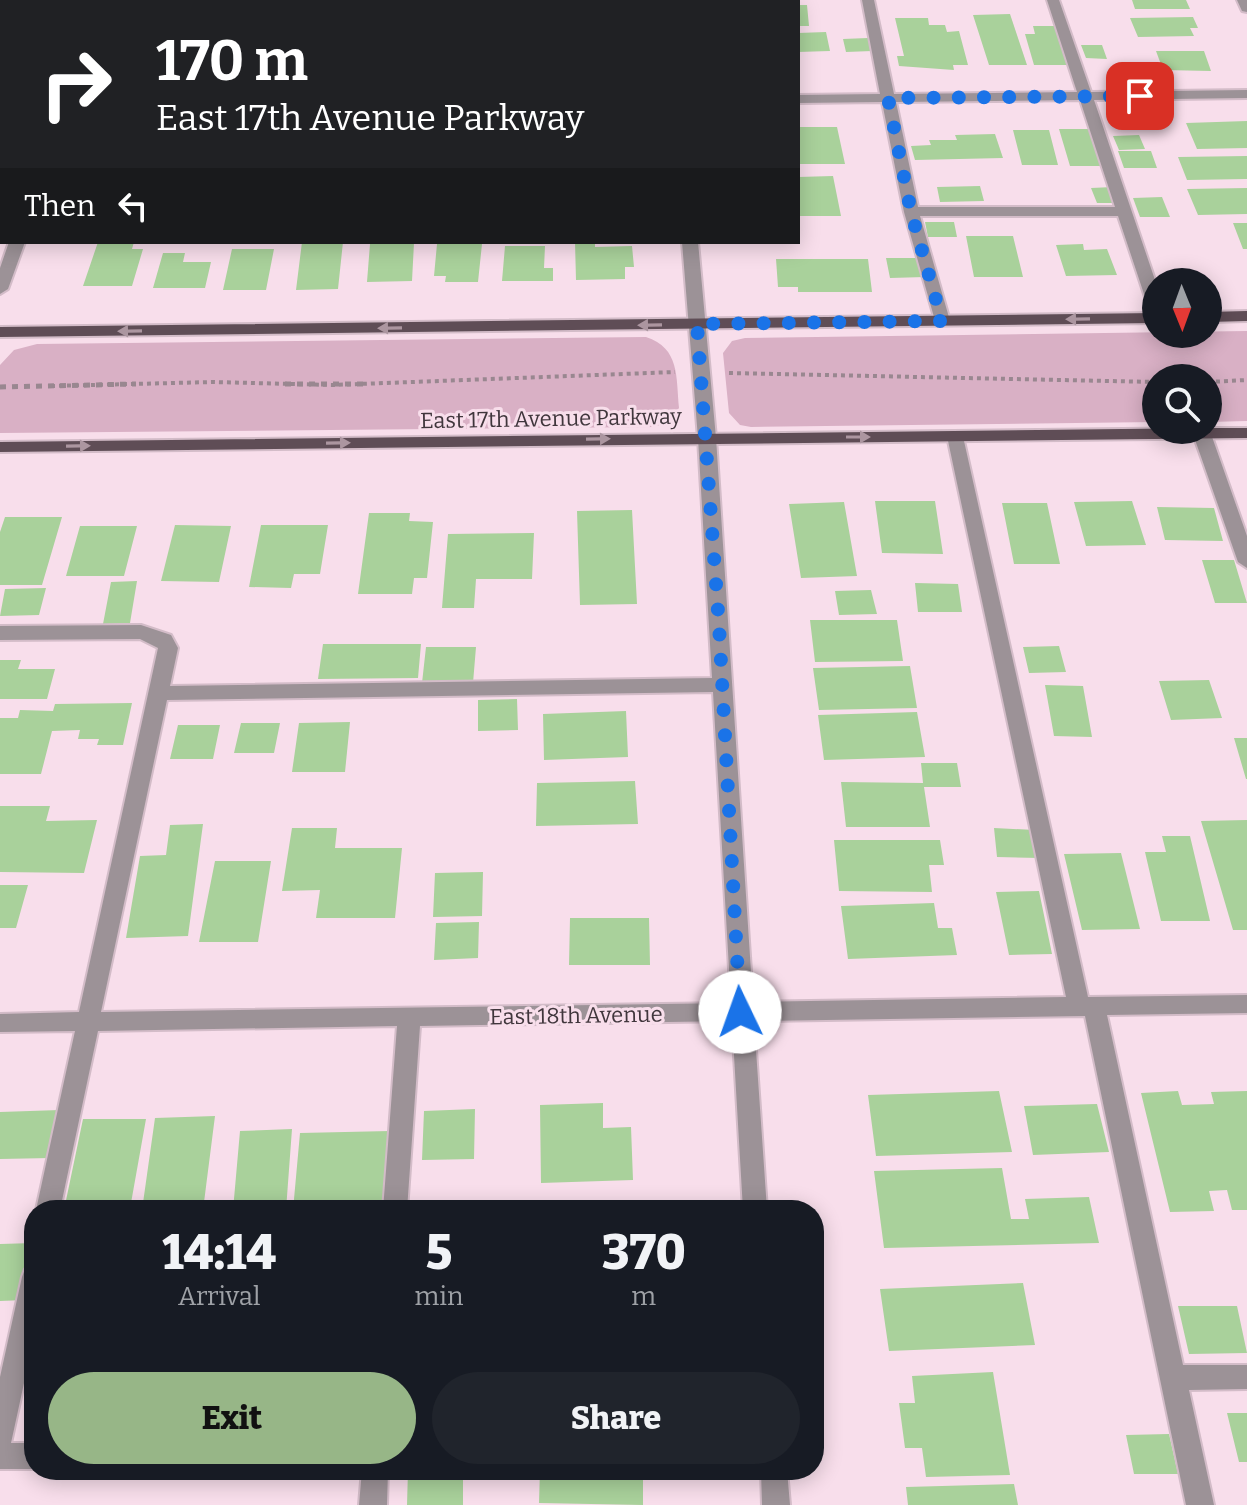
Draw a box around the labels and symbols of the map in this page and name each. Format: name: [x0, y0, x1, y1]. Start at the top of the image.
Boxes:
pin: [1106, 62, 1174, 130]
north arrow: [1142, 268, 1222, 348]
one-way arrow: [1065, 313, 1090, 325]
one-way arrow: [637, 319, 662, 331]
one-way arrow: [377, 322, 402, 334]
one-way arrow: [117, 325, 142, 337]
street label: East 17th Avenue Parkway: [420, 403, 682, 434]
one-way arrow: [846, 431, 871, 443]
one-way arrow: [586, 433, 611, 445]
one-way arrow: [326, 436, 351, 449]
one-way arrow: [66, 440, 91, 452]
position arrow: [698, 970, 782, 1054]
street label: East 18th Avenue: [489, 1000, 663, 1031]

